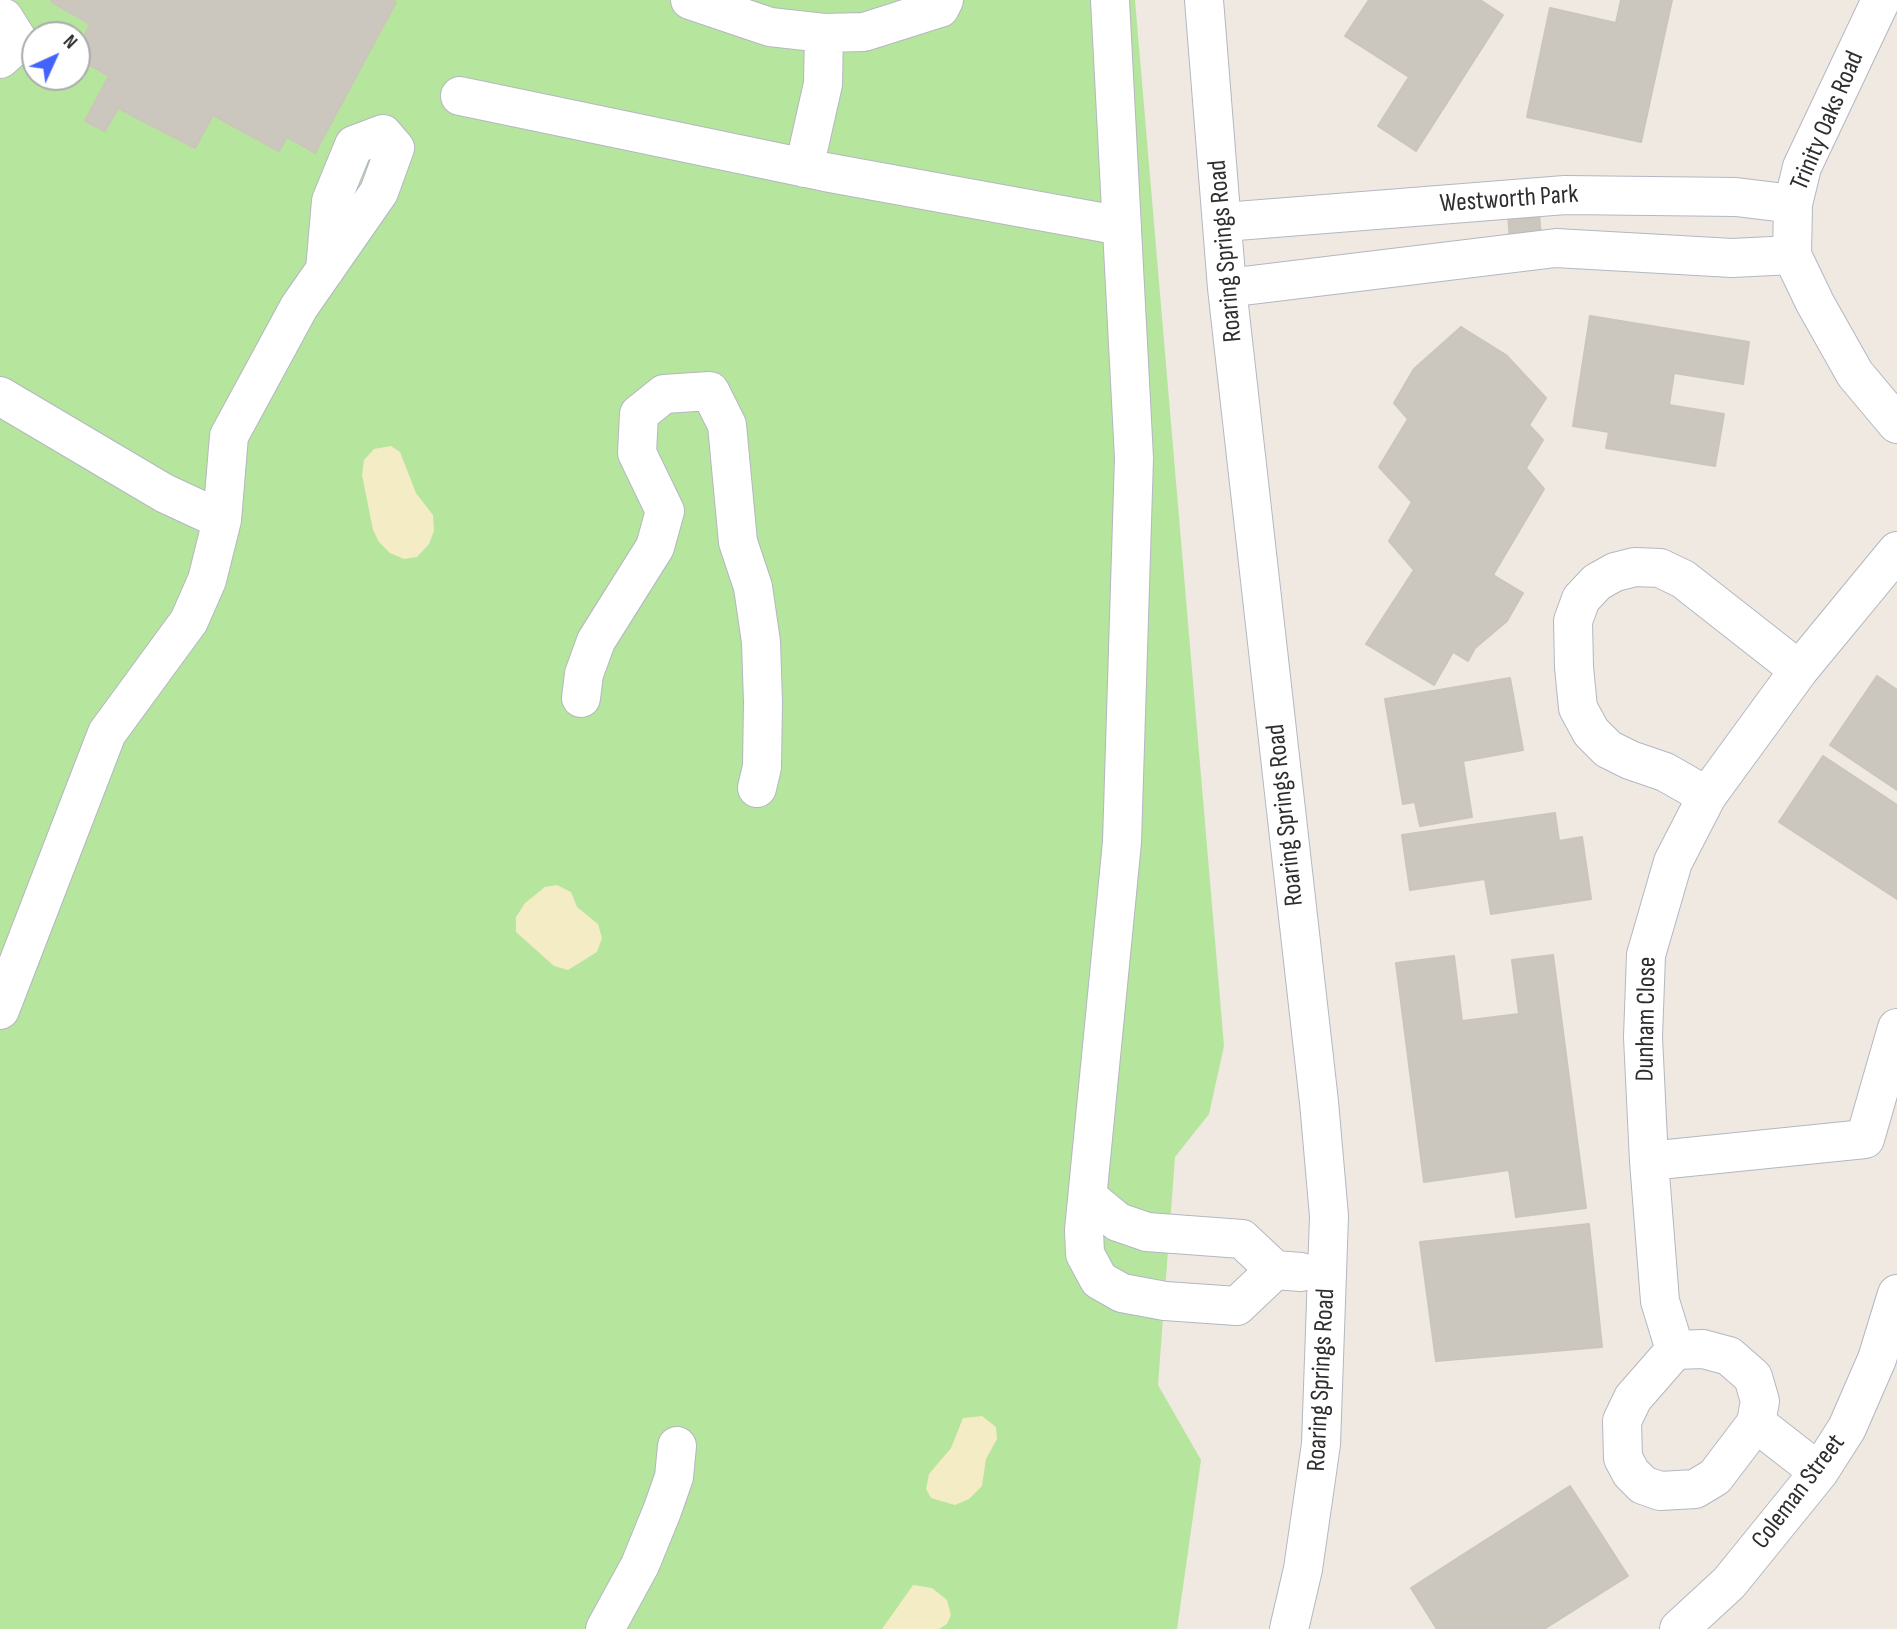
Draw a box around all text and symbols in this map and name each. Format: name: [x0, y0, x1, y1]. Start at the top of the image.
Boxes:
north arrow: [21, 21, 91, 91]
text: N: [58, 30, 82, 54]
street label: Trinity Oaks Road: [1785, 47, 1871, 195]
street label: Roaring Springs Road: [1202, 159, 1250, 343]
street label: Westworth Park: [1439, 180, 1579, 220]
street label: Roaring Springs Road: [1261, 722, 1311, 908]
street label: Dunham Close: [1630, 956, 1664, 1082]
street label: Roaring Springs Road: [1302, 1288, 1342, 1472]
street label: Coleman Street: [1746, 1429, 1852, 1555]

